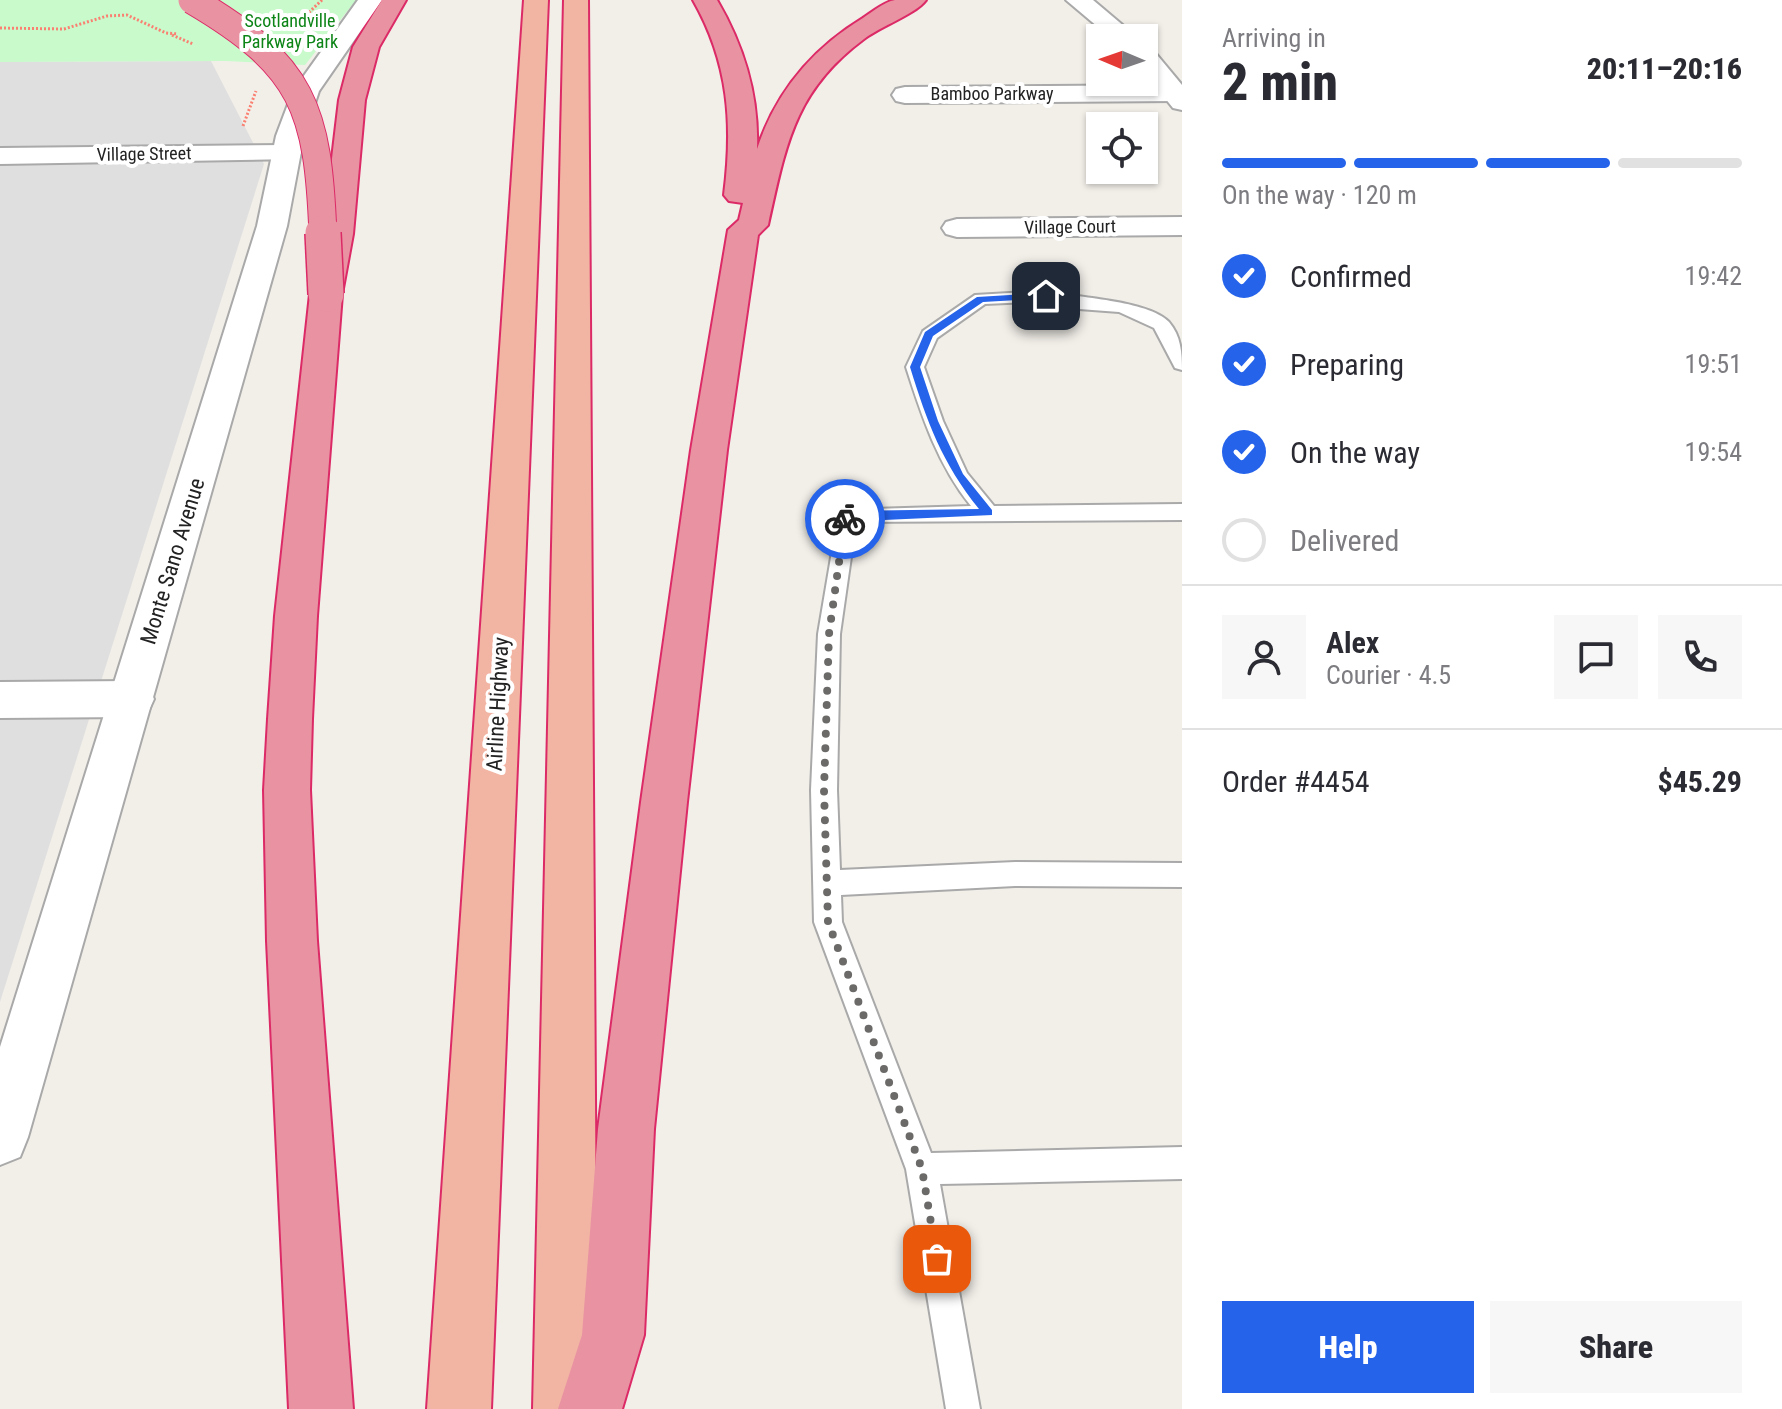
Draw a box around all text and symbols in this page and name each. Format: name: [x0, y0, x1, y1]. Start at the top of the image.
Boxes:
park label: Scotlandville Parkway Park: [242, 10, 338, 52]
text: Arriving in: [1222, 23, 1326, 53]
north arrow: [1086, 24, 1158, 96]
map controls: [1086, 24, 1158, 184]
text: 20:11–20:16: [1587, 51, 1742, 86]
text: 2 min: [1222, 52, 1338, 113]
street label: Bamboo Parkway: [931, 83, 1054, 104]
button: locate: [1086, 112, 1158, 184]
street label: Village Street: [96, 142, 192, 165]
text: On the way · 120 m: [1222, 180, 1417, 210]
street label: Village Court: [1024, 215, 1116, 238]
icon: check: [1222, 254, 1266, 298]
text: Confirmed: [1290, 259, 1412, 294]
text: 19:42: [1685, 261, 1742, 291]
pin: [1012, 262, 1080, 330]
icon: home: [1024, 274, 1068, 318]
icon: check: [1222, 342, 1266, 386]
text: Preparing: [1290, 347, 1404, 382]
text: 19:51: [1685, 349, 1742, 379]
icon: check: [1222, 430, 1266, 474]
text: On the way: [1290, 435, 1420, 470]
text: 19:54: [1685, 437, 1742, 467]
street label: Monte Sano Avenue: [135, 475, 210, 647]
courier: [805, 479, 885, 559]
icon: bike: [823, 497, 867, 541]
text: Delivered: [1290, 523, 1399, 558]
button: person: [1222, 615, 1306, 699]
button: chat: [1554, 615, 1638, 699]
button: phone: [1658, 615, 1742, 699]
text: Alex: [1326, 625, 1379, 660]
street label: Airline Highway: [481, 636, 514, 772]
text: Courier · 4.5: [1326, 660, 1451, 690]
text: Order #4454: [1222, 764, 1370, 799]
text: $45.29: [1657, 764, 1742, 799]
pin: [903, 1225, 971, 1293]
icon: bag: [915, 1237, 959, 1281]
button: Help: [1222, 1301, 1474, 1393]
button: Share: [1490, 1301, 1742, 1393]

